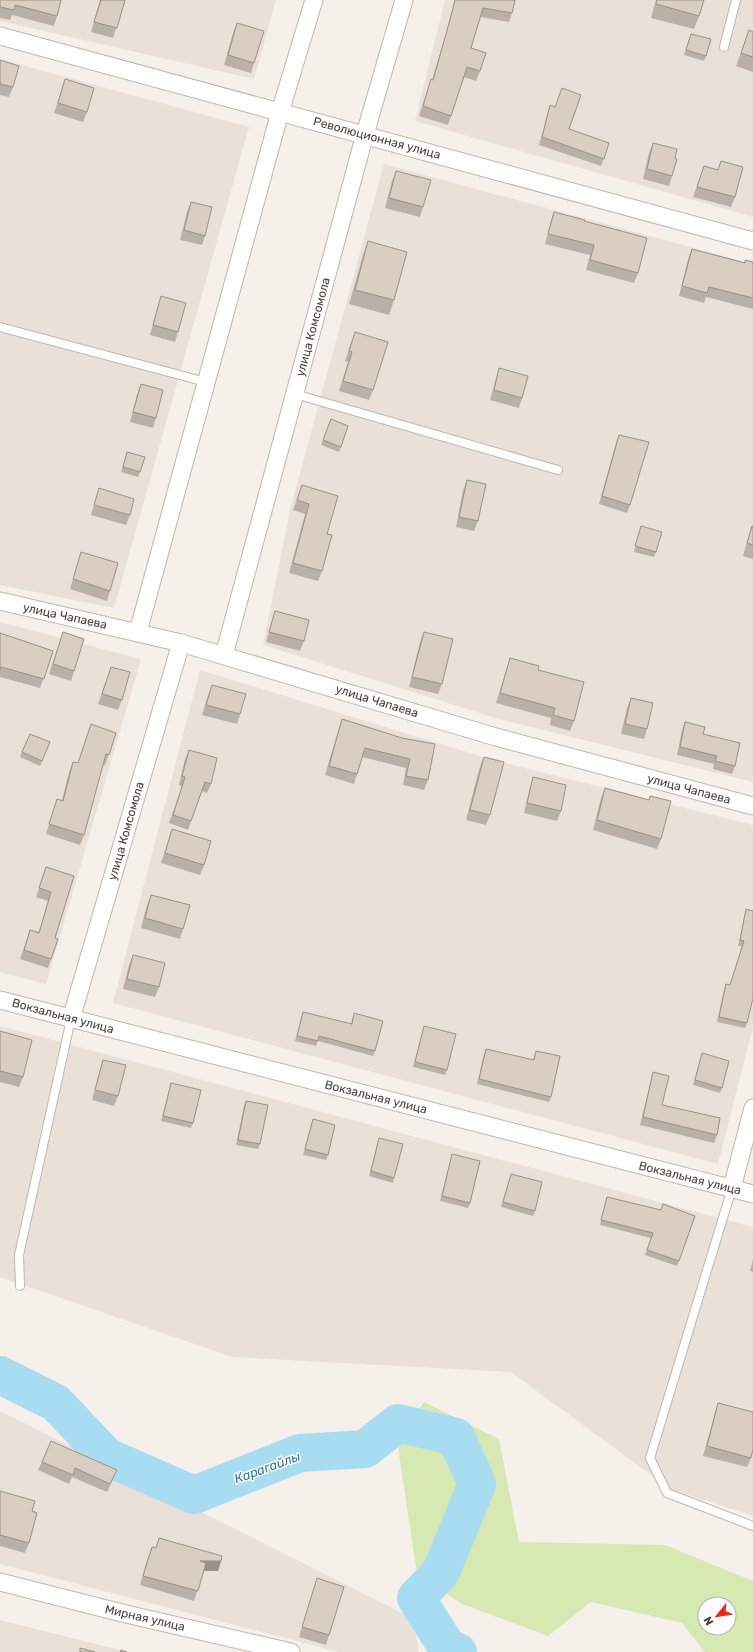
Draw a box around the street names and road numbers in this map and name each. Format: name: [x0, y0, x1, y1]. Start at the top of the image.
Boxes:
street label: Революционная улица: [312, 114, 442, 162]
street label: улица Комсомола: [293, 276, 333, 378]
street label: улица Чапаева: [22, 600, 108, 632]
street label: улица Чапаева: [334, 682, 420, 720]
street label: улица Чапаева: [646, 771, 732, 807]
street label: улица Комсомола: [105, 780, 147, 882]
street label: Вокзальная улица: [10, 996, 116, 1036]
street label: Вокзальная улица: [323, 1078, 429, 1116]
street label: Вокзальная улица: [637, 1159, 743, 1197]
street label: Мирная улица: [104, 1602, 186, 1634]

